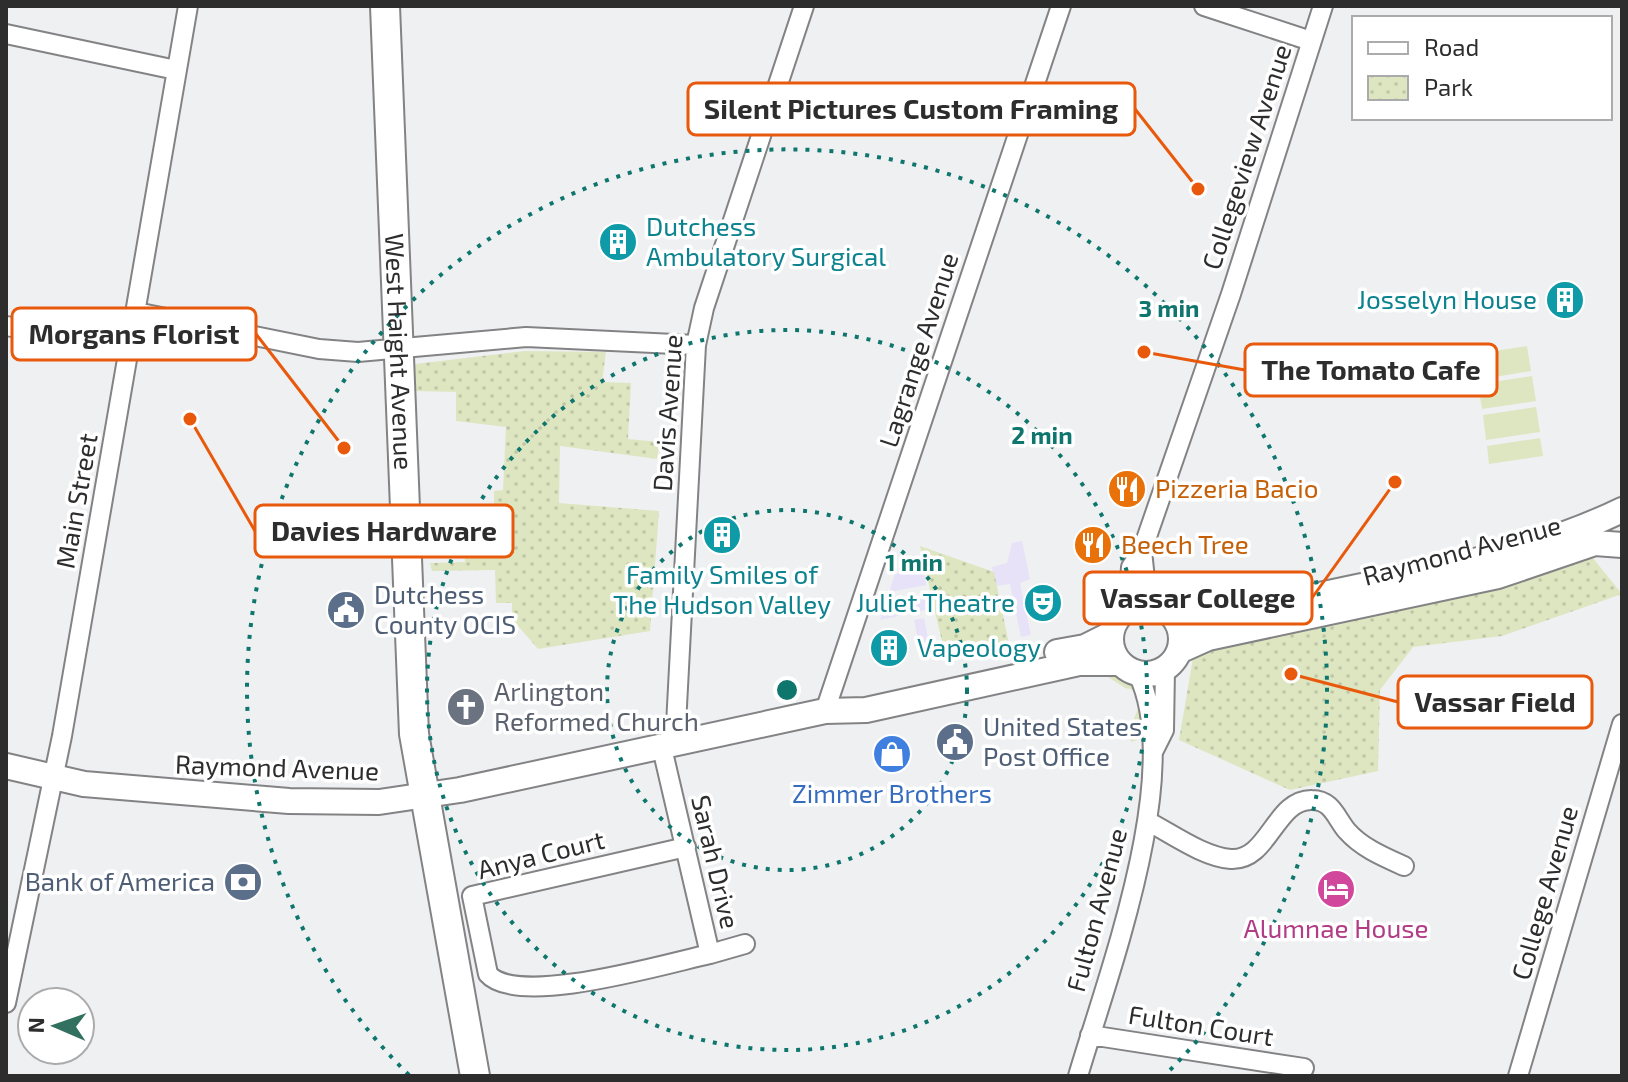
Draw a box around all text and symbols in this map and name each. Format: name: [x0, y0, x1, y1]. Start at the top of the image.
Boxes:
legend: [1352, 16, 1612, 120]
text: Road: [1424, 32, 1479, 61]
street label: Collegeview Avenue: [1195, 40, 1297, 273]
text: Park: [1424, 72, 1473, 101]
callout: Silent Pictures Custom Framing: [688, 83, 1135, 135]
text: Silent Pictures Custom Framing: [704, 91, 1118, 125]
place label: Dutchess Ambulatory Surgical: [646, 210, 886, 271]
building icon: Dutchess Ambulatory Surgical: [597, 221, 639, 263]
street label: West Haight Avenue: [380, 233, 420, 471]
street label: Lagrange Avenue: [872, 248, 964, 451]
building icon: Josselyn House: [1544, 279, 1586, 321]
place label: Josselyn House: [1357, 283, 1537, 314]
text: 3 min: [1139, 293, 1199, 322]
callout: Morgans Florist: [12, 308, 256, 360]
text: Morgans Florist: [28, 316, 240, 350]
street label: Davis Avenue: [646, 333, 687, 492]
callout: The Tomato Cafe: [1245, 344, 1497, 396]
text: The Tomato Cafe: [1261, 352, 1481, 386]
text: 2 min: [1011, 420, 1073, 449]
street label: Main Street: [48, 431, 103, 571]
restaurant icon: Pizzeria Bacio: [1106, 468, 1148, 510]
place label: Pizzeria Bacio: [1155, 472, 1319, 503]
callout: Davies Hardware: [255, 505, 513, 557]
street label: Raymond Avenue: [1359, 508, 1564, 591]
text: Davies Hardware: [271, 513, 497, 547]
building icon: Family Smiles of The Hudson Valley: [701, 514, 743, 556]
restaurant icon: Beech Tree: [1072, 524, 1114, 566]
place label: Beech Tree: [1121, 528, 1249, 559]
text: 1 min: [885, 547, 943, 576]
place label: Family Smiles of The Hudson Valley: [613, 558, 831, 619]
callout: Vassar College: [1084, 572, 1312, 624]
place label: Dutchess County OCIS: [374, 578, 516, 639]
text: Vassar College: [1100, 580, 1296, 614]
theatre icon: Juliet Theatre: [1022, 582, 1064, 624]
place label: Juliet Theatre: [856, 586, 1015, 617]
public building icon: Dutchess County OCIS: [325, 589, 367, 631]
building icon: Vapeology: [868, 627, 910, 669]
place label: Vapeology: [917, 631, 1041, 662]
place label: Arlington Reformed Church: [494, 675, 699, 736]
centre of rings: [773, 676, 801, 704]
callout: Vassar Field: [1398, 676, 1592, 728]
text: Vassar Field: [1414, 684, 1576, 718]
church icon: Arlington Reformed Church: [445, 686, 487, 728]
place label: United States Post Office: [983, 710, 1142, 771]
public building icon: United States Post Office: [934, 721, 976, 763]
shop icon: Zimmer Brothers: [871, 733, 913, 775]
street label: Raymond Avenue: [175, 747, 380, 786]
place label: Zimmer Brothers: [792, 777, 992, 808]
street label: Sarah Drive: [686, 792, 747, 932]
street label: College Avenue: [1504, 802, 1583, 983]
street label: Anya Court: [474, 823, 607, 884]
street label: Fulton Avenue: [1059, 824, 1132, 995]
bank icon: Bank of America: [222, 861, 264, 903]
place label: Bank of America: [25, 865, 215, 896]
hotel icon: Alumnae House: [1315, 868, 1357, 910]
place label: Alumnae House: [1244, 912, 1428, 943]
north arrow: [16, 986, 96, 1066]
street label: Fulton Court: [1127, 998, 1276, 1051]
text: N: [22, 1017, 48, 1034]

